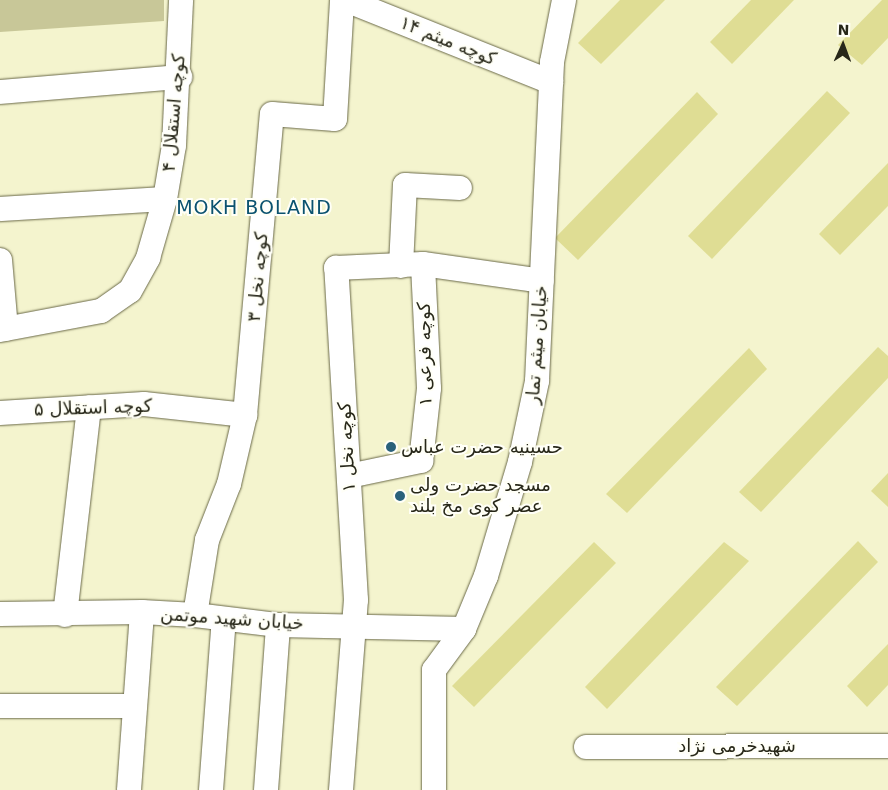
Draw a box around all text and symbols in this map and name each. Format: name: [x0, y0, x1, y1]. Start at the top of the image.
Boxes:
street label: کوچه میثم ۱۴: [397, 12, 499, 70]
north arrow: [818, 20, 868, 70]
text: N: [837, 22, 850, 38]
street label: کوچه استقلال ۴: [158, 53, 190, 173]
district label: MOKH BOLAND: [175, 197, 333, 219]
street label: کوچه نخل ۳: [243, 231, 273, 323]
street label: خیابان میثم تمار: [522, 285, 552, 405]
street label: کوچه فرعی ۱: [413, 302, 437, 406]
street label: کوچه استقلال ۵: [34, 395, 152, 421]
street label: کوچه نخل ۱: [334, 401, 360, 493]
place label: حسینیه حضرت عباس: [401, 436, 563, 458]
marker: حسینیه حضرت عباس: [385, 441, 397, 453]
place label: مسجد حضرت ولی عصر کوی مخ بلند: [410, 475, 551, 518]
marker: مسجد حضرت ولی عصر کوی مخ بلند: [394, 490, 406, 502]
street label: خیابان شهید موتمن: [160, 603, 304, 635]
street label: شهیدخرمی نژاد: [678, 735, 796, 757]

